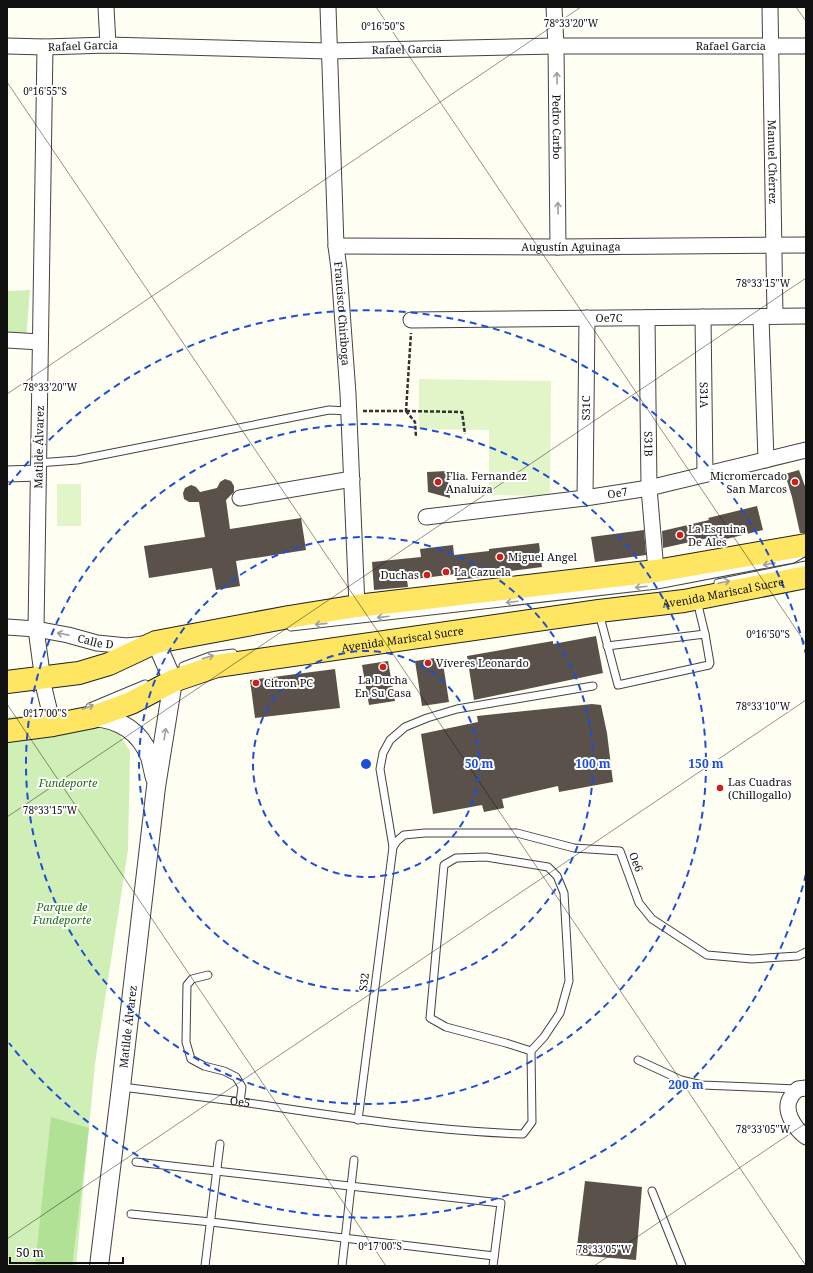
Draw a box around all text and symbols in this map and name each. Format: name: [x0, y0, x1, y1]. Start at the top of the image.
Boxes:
text: 78°33'20"W: [544, 16, 599, 30]
text: 0°16'50"S: [361, 19, 405, 33]
street label: Rafael Garcia: [48, 37, 118, 54]
street label: Rafael Garcia: [696, 38, 766, 53]
street label: Rafael Garcia: [372, 41, 442, 57]
one-way arrow: [553, 72, 561, 85]
text: 0°16'55"S: [23, 84, 67, 98]
street label: Pedro Carbo: [549, 94, 565, 160]
street label: Manuel Chérrez: [765, 120, 781, 204]
one-way arrow: [554, 202, 562, 215]
street label: Augustín Aguinaga: [521, 238, 621, 254]
street label: Francisco Chiriboga: [331, 260, 354, 366]
text: 78°33'15"W: [736, 276, 791, 290]
street label: Oe7C: [595, 310, 623, 325]
text: 78°33'20"W: [23, 380, 78, 394]
street label: S31A: [697, 382, 712, 408]
street label: S31C: [578, 395, 593, 421]
street label: Matilde Álvarez: [30, 405, 47, 489]
street label: S31B: [641, 431, 657, 457]
place label: Flia. Fernandez Analuiza: [446, 468, 527, 496]
place label: Micromercado San Marcos: [710, 468, 787, 496]
marker: Flia. Fernandez Analuiza: [433, 477, 443, 487]
marker: Micromercado San Marcos: [790, 477, 800, 487]
street label: Oe7: [606, 483, 629, 501]
place label: La Esquina De Ales: [688, 521, 746, 549]
marker: La Esquina De Ales: [675, 530, 685, 540]
place label: Miguel Angel: [508, 549, 578, 564]
marker: Miguel Angel: [495, 552, 505, 562]
one-way arrow: [763, 560, 776, 568]
place label: La Cazuela: [454, 564, 511, 579]
place label: Duchas: [380, 567, 419, 582]
marker: La Cazuela: [441, 567, 451, 577]
marker: Duchas: [422, 570, 432, 580]
street label: Avenida Mariscal Sucre: [661, 574, 785, 611]
one-way arrow: [718, 577, 731, 585]
one-way arrow: [635, 583, 648, 590]
one-way arrow: [506, 598, 519, 606]
one-way arrow: [377, 613, 390, 621]
one-way arrow: [315, 620, 328, 628]
street label: Avenida Mariscal Sucre: [340, 623, 465, 655]
text: 0°16'50"S: [746, 627, 790, 641]
one-way arrow: [57, 629, 70, 637]
street label: Calle D: [76, 630, 114, 652]
one-way arrow: [202, 653, 215, 660]
place label: Víveres Leonardo: [436, 655, 529, 670]
marker: Víveres Leonardo: [423, 658, 433, 668]
marker: La Ducha En Su Casa: [378, 662, 388, 672]
place label: La Ducha En Su Casa: [355, 672, 411, 700]
place label: Citron PC: [264, 675, 313, 690]
marker: Citron PC: [251, 678, 261, 688]
text: 78°33'10"W: [736, 699, 791, 713]
one-way arrow: [82, 703, 94, 711]
text: 0°17'00"S: [23, 706, 67, 720]
one-way arrow: [161, 728, 169, 741]
text: 50 m: [465, 755, 493, 772]
text: 100 m: [575, 755, 611, 772]
text: 150 m: [688, 755, 724, 772]
centre of rings: [359, 757, 373, 771]
place label: Las Cuadras (Chillogallo): [728, 774, 792, 802]
park label: Fundeporte: [38, 775, 98, 790]
marker: Las Cuadras (Chillogallo): [715, 783, 725, 793]
text: 78°33'15"W: [23, 803, 78, 817]
street label: Oe6: [626, 850, 647, 874]
park label: Parque de Fundeporte: [32, 899, 92, 927]
street label: S32: [355, 972, 372, 992]
street label: Matilde Álvarez: [115, 984, 140, 1069]
text: 200 m: [668, 1076, 704, 1093]
street label: Oe5: [229, 1093, 251, 1110]
text: 78°33'05"W: [736, 1122, 791, 1136]
scale bar: [10, 1239, 123, 1265]
text: 0°17'00"S: [358, 1239, 402, 1253]
text: 78°33'05"W: [577, 1242, 632, 1256]
text: 50 m: [16, 1244, 44, 1261]

